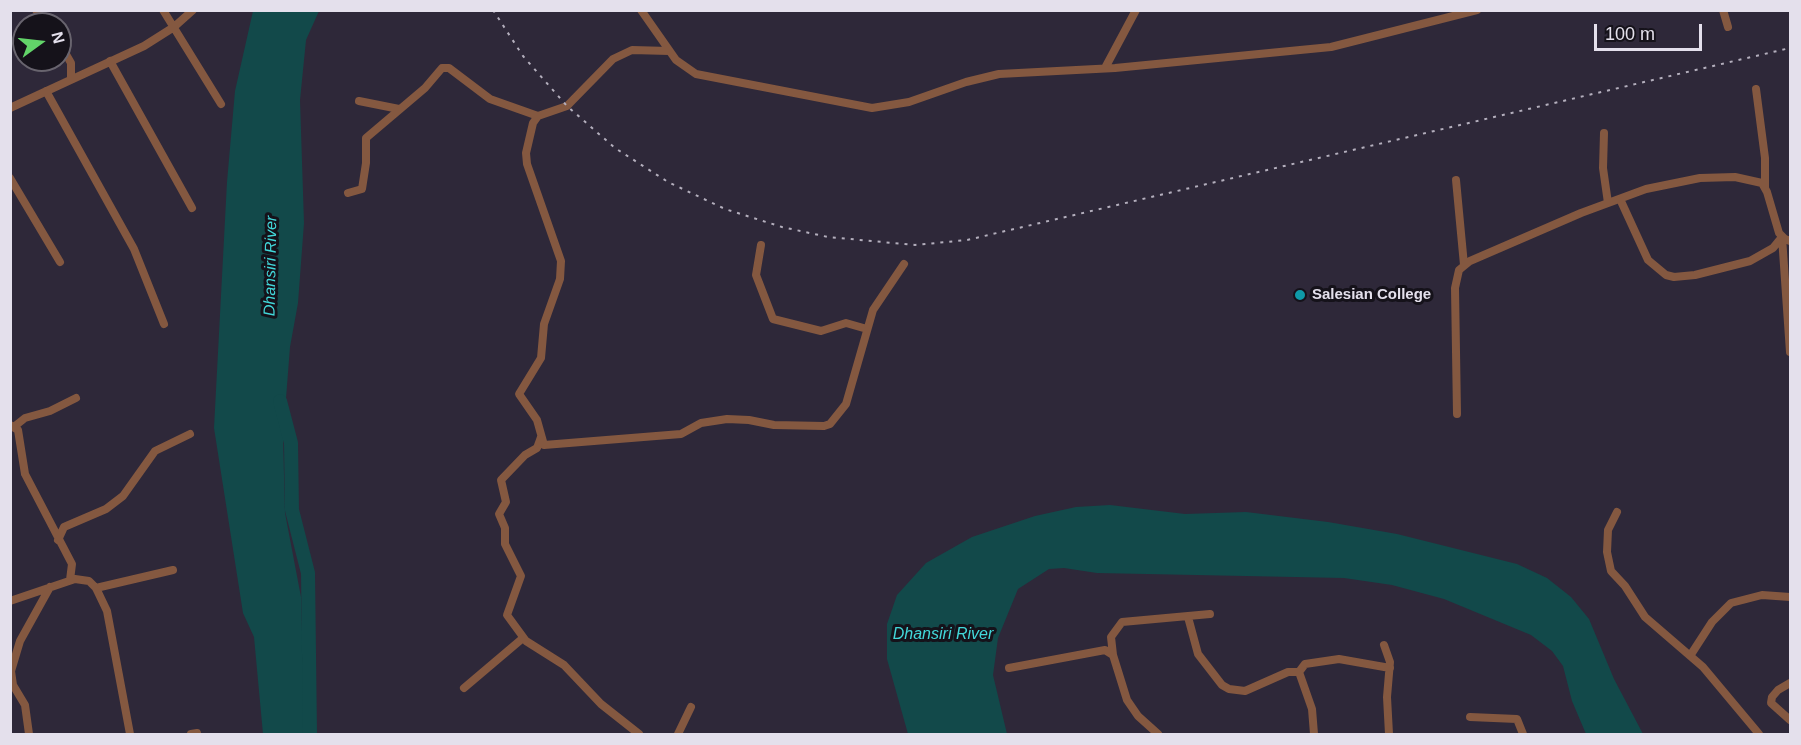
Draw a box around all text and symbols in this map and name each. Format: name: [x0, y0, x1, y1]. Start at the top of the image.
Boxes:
north arrow: [12, 12, 72, 72]
scale bar: [1597, 12, 1705, 50]
text: 100 m: [1605, 24, 1655, 44]
text: N: [48, 30, 68, 46]
water label: Dhansiri River: [261, 216, 281, 316]
place label: Salesian College: [1312, 286, 1431, 304]
marker: Salesian College: [1293, 288, 1307, 302]
water label: Dhansiri River: [893, 625, 993, 645]

